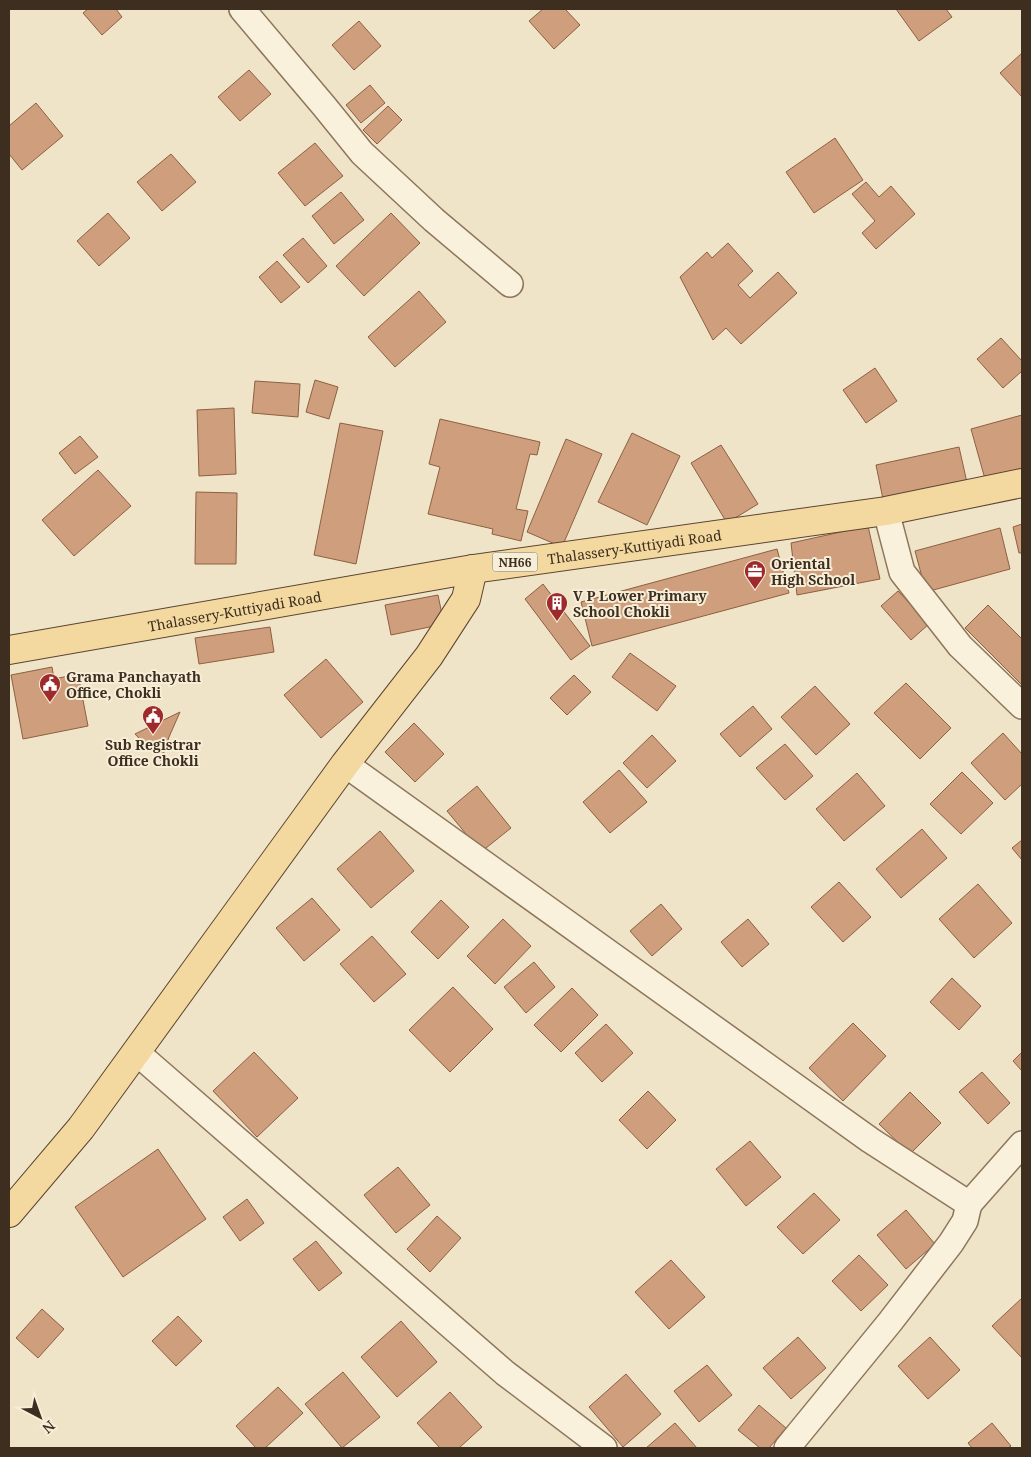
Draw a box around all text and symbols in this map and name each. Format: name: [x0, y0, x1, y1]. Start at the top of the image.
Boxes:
street label: Thalassery-Kuttiyadi Road: [546, 525, 723, 568]
road number: NH66: [492, 552, 538, 572]
place label: Oriental High School: [771, 554, 855, 589]
office icon: Oriental High School: [743, 559, 767, 590]
street label: Thalassery-Kuttiyadi Road: [146, 586, 323, 635]
place label: V P Lower Primary School Chokli: [573, 586, 707, 621]
building icon: V P Lower Primary School Chokli: [545, 591, 569, 622]
place label: Grama Panchayath Office, Chokli: [66, 667, 201, 702]
public building icon: Grama Panchayath Office, Chokli: [38, 672, 62, 703]
public building icon: Sub Registrar Office Chokli: [141, 704, 165, 735]
place label: Sub Registrar Office Chokli: [105, 735, 202, 770]
north arrow: [15, 1392, 65, 1442]
text: N: [38, 1416, 59, 1438]

